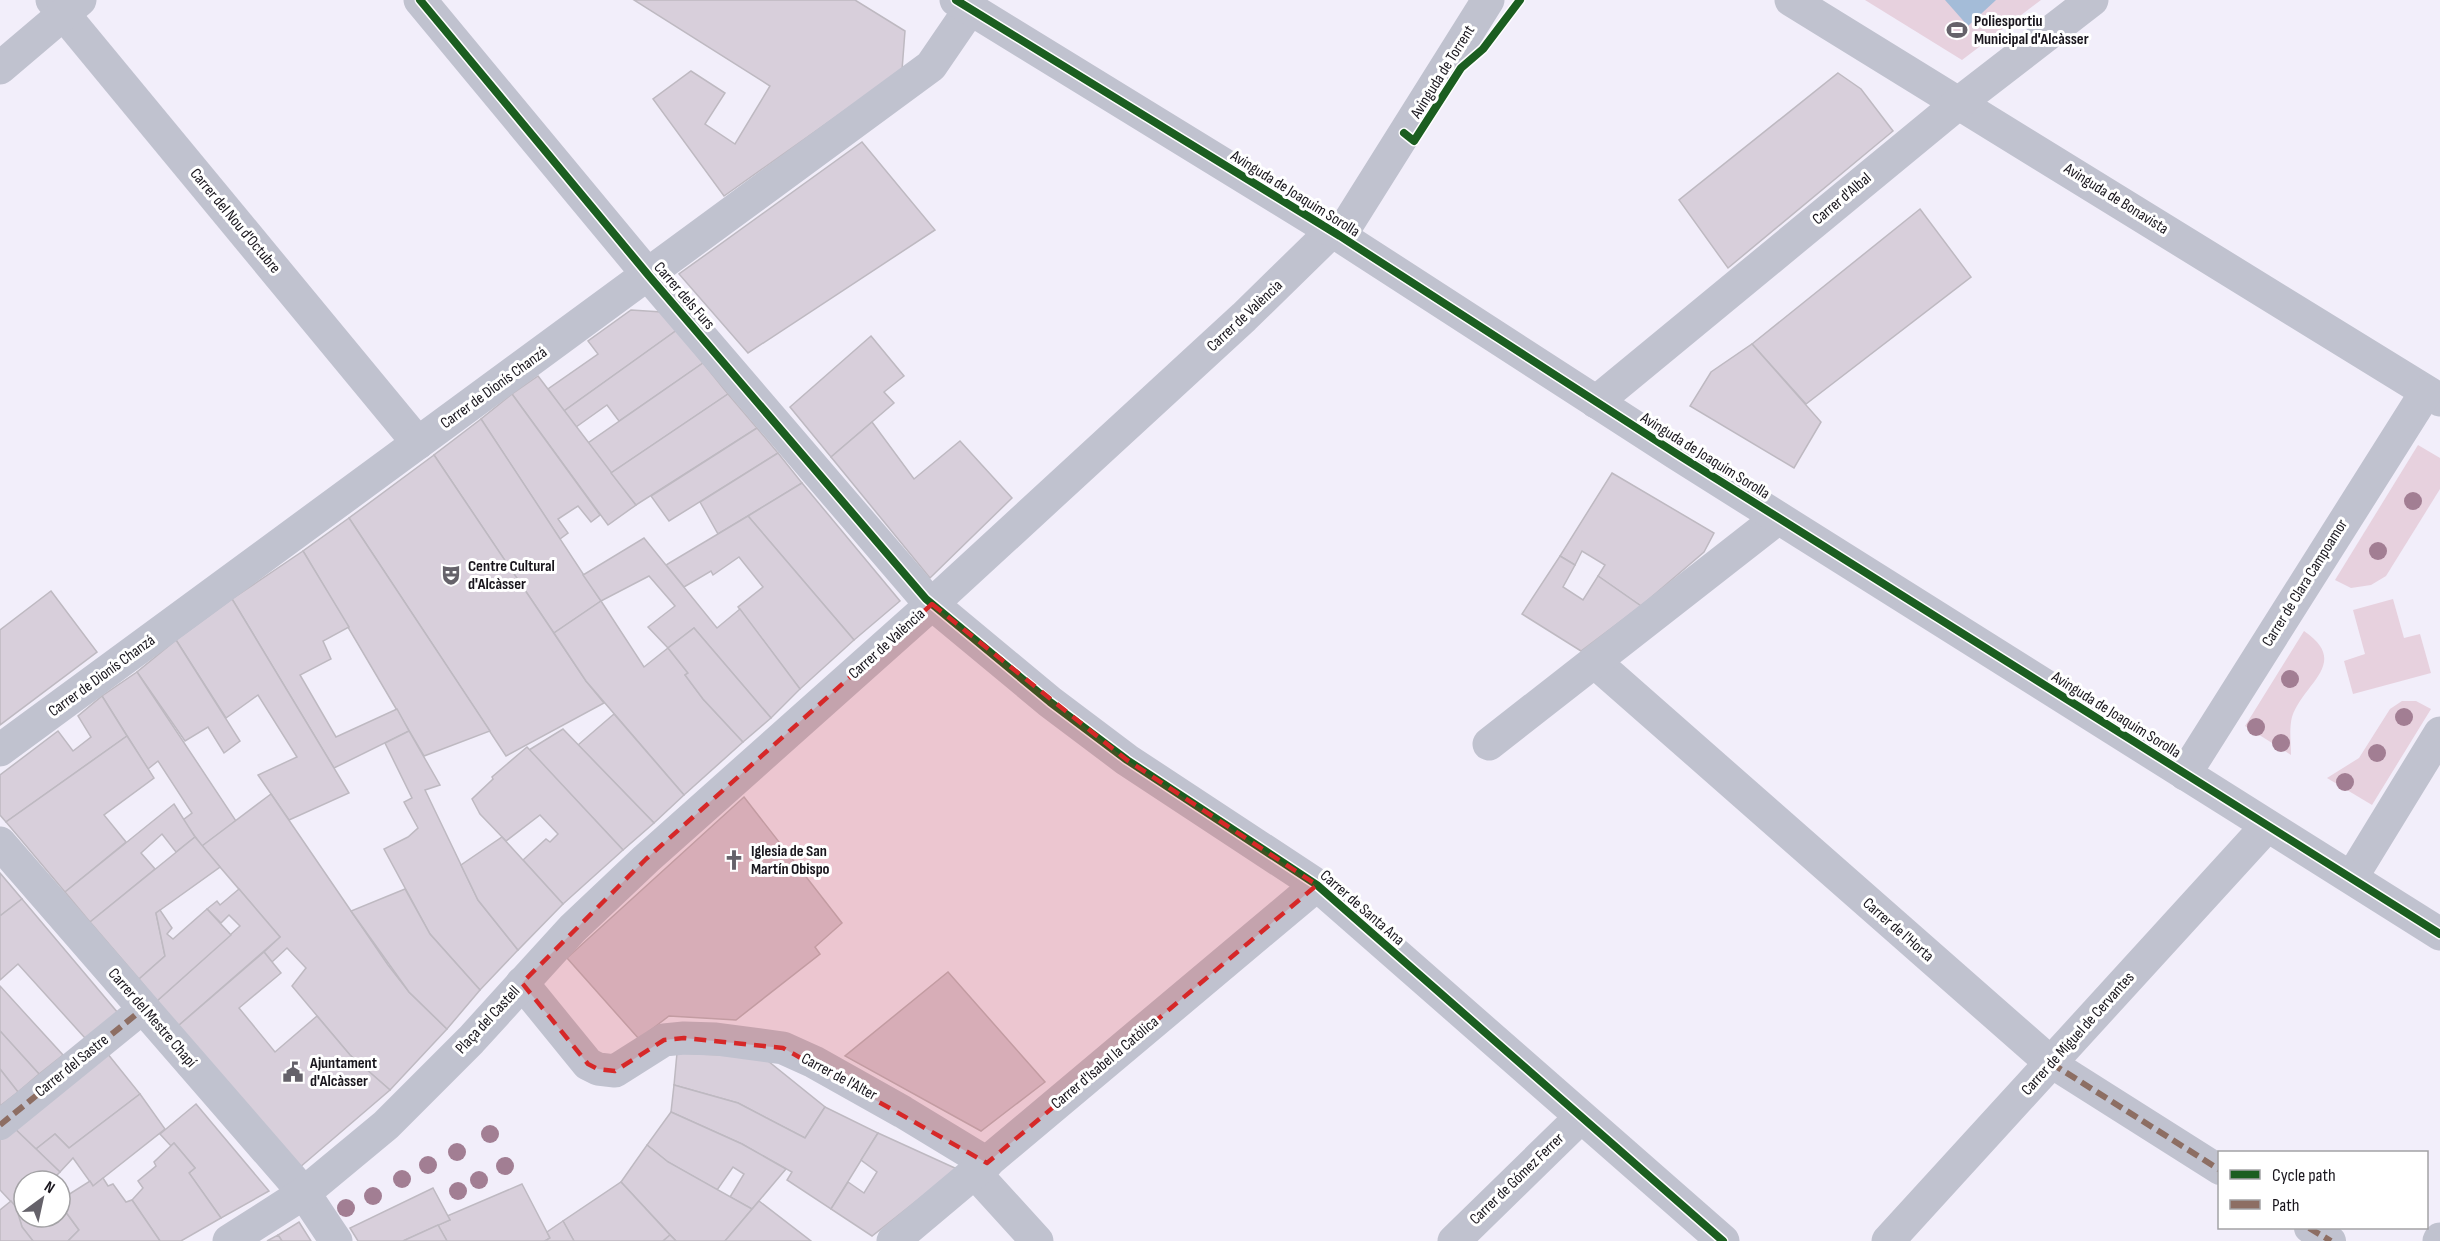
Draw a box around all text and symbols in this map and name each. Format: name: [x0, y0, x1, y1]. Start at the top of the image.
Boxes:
place label: Poliesportiu Municipal d'Alcàsser: [1974, 12, 2089, 49]
sports icon: Poliesportiu Municipal d'Alcàsser: [1945, 18, 1969, 42]
street label: Avinguda de Torrent: [1406, 22, 1479, 123]
street label: Avinguda de Joaquim Sorolla: [1226, 146, 1363, 241]
street label: Avinguda de Bonavista: [2060, 159, 2172, 239]
street label: Carrer del Nou d'Octubre: [186, 165, 284, 277]
street label: Carrer d'Albal: [1809, 169, 1875, 229]
street label: Carrer dels Furs: [649, 258, 719, 334]
street label: Carrer de València: [1203, 276, 1287, 356]
street label: Carrer de Dionís Chanzá: [437, 343, 551, 433]
street label: Avinguda de Joaquim Sorolla: [1636, 408, 1773, 503]
street label: Carrer de Clara Campoamor: [2258, 515, 2352, 650]
place label: Centre Cultural d'Alcàsser: [468, 557, 555, 594]
theatre icon: Centre Cultural d'Alcàsser: [439, 563, 463, 587]
street label: Carrer de València: [845, 605, 929, 683]
street label: Carrer de Dionís Chanzá: [45, 631, 159, 721]
street label: Avinguda de Joaquim Sorolla: [2047, 667, 2184, 762]
place label: Iglesia de San Martín Obispo: [751, 842, 830, 879]
church icon: Iglesia de San Martín Obispo: [722, 848, 746, 872]
street label: Carrer de Santa Ana: [1316, 866, 1408, 950]
street label: Carrer de l'Horta: [1859, 894, 1937, 966]
street label: Carrer del Mestre Chapí: [104, 965, 200, 1071]
street label: Carrer de Miguel de Cervantes: [2018, 968, 2139, 1100]
street label: Plaça del Castell: [452, 982, 524, 1058]
street label: Carrer d'Isabel la Catòlica: [1047, 1013, 1163, 1113]
street label: Carrer del Sastre: [31, 1031, 113, 1101]
street label: Carrer de l'Alter: [798, 1049, 880, 1105]
place label: Ajuntament d'Alcàsser: [309, 1054, 377, 1091]
public building icon: Ajuntament d'Alcàsser: [281, 1060, 305, 1084]
street label: Carrer de Gómez Ferrer: [1466, 1129, 1568, 1229]
legend: [2218, 1151, 2428, 1229]
text: Cycle path: [2272, 1165, 2336, 1186]
north arrow: [12, 1169, 72, 1229]
text: N: [41, 1177, 58, 1198]
text: Path: [2272, 1195, 2300, 1216]

